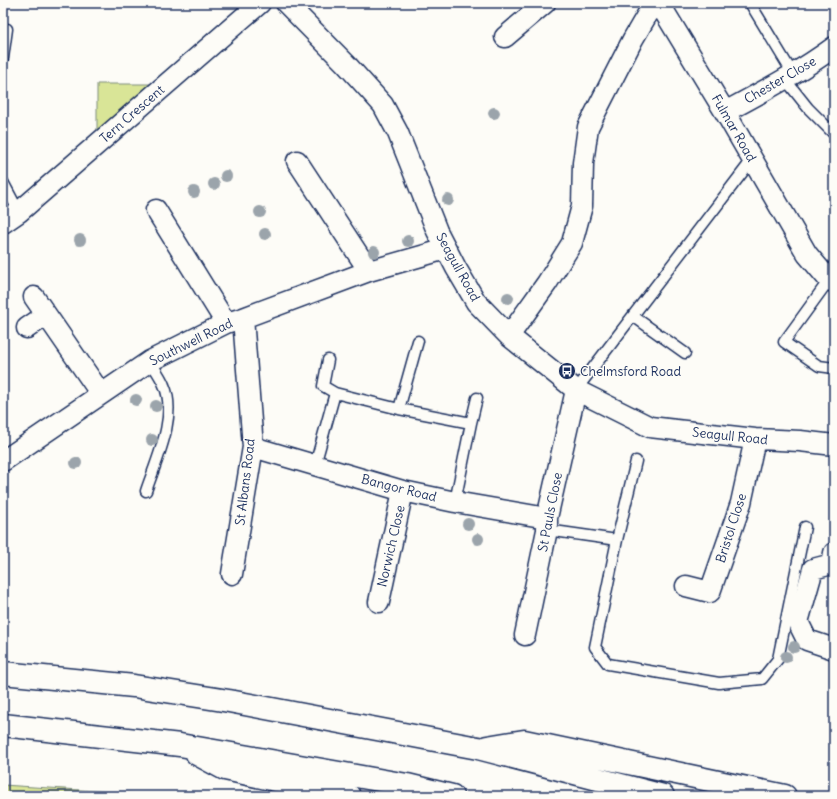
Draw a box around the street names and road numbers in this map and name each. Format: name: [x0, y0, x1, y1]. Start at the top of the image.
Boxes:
street label: Chester Close: [741, 53, 819, 107]
street label: Tern Crescent: [96, 81, 168, 147]
street label: Fulmar Road: [708, 91, 760, 165]
street label: Seagull Road: [432, 230, 484, 305]
street label: Southwell Road: [147, 314, 236, 369]
street label: Seagull Road: [691, 424, 769, 448]
street label: St Albans Road: [231, 437, 259, 526]
street label: Bangor Road: [360, 470, 439, 506]
street label: St Pauls Close: [534, 471, 566, 553]
street label: Bristol Close: [712, 491, 750, 565]
street label: Norwich Close: [373, 503, 409, 589]

